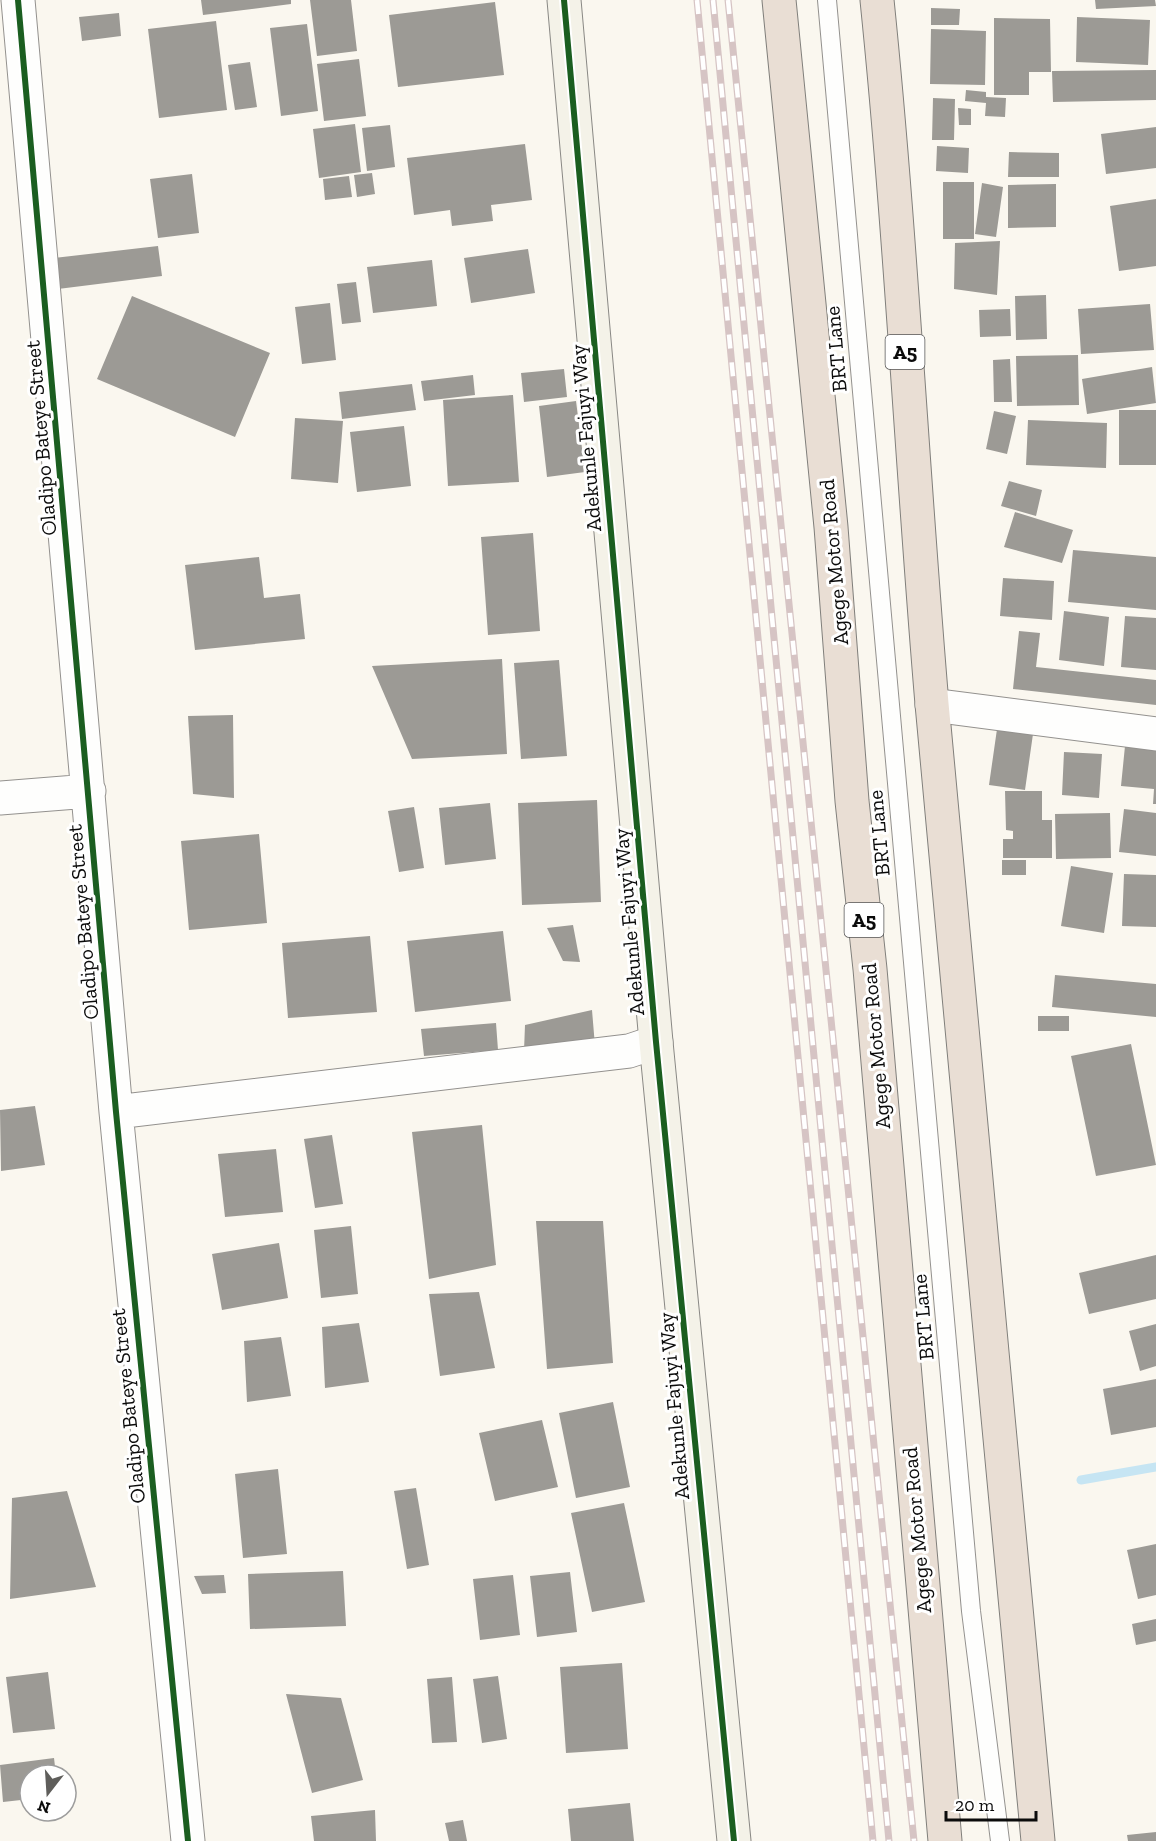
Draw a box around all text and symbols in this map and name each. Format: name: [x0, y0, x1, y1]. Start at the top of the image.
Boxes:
street label: BRT Lane: [819, 305, 852, 393]
road number: A5: [886, 335, 924, 369]
street label: Oladipo Bateye Street: [19, 339, 61, 537]
street label: Adekunle Fajuyi Way: [565, 343, 607, 533]
street label: Agege Motor Road: [814, 478, 853, 646]
street label: BRT Lane: [862, 789, 895, 877]
street label: Oladipo Bateye Street: [61, 823, 103, 1021]
street label: Adekunle Fajuyi Way: [608, 827, 650, 1017]
road number: A5: [844, 903, 884, 937]
street label: Agege Motor Road: [856, 962, 895, 1130]
street label: BRT Lane: [906, 1273, 939, 1361]
street label: Oladipo Bateye Street: [105, 1307, 150, 1505]
street label: Adekunle Fajuyi Way: [653, 1311, 695, 1501]
street label: Agege Motor Road: [897, 1446, 936, 1614]
north arrow: [18, 1763, 78, 1823]
scale bar: [946, 1784, 1036, 1822]
text: 20 m: [955, 1794, 995, 1816]
text: N: [35, 1796, 52, 1818]

